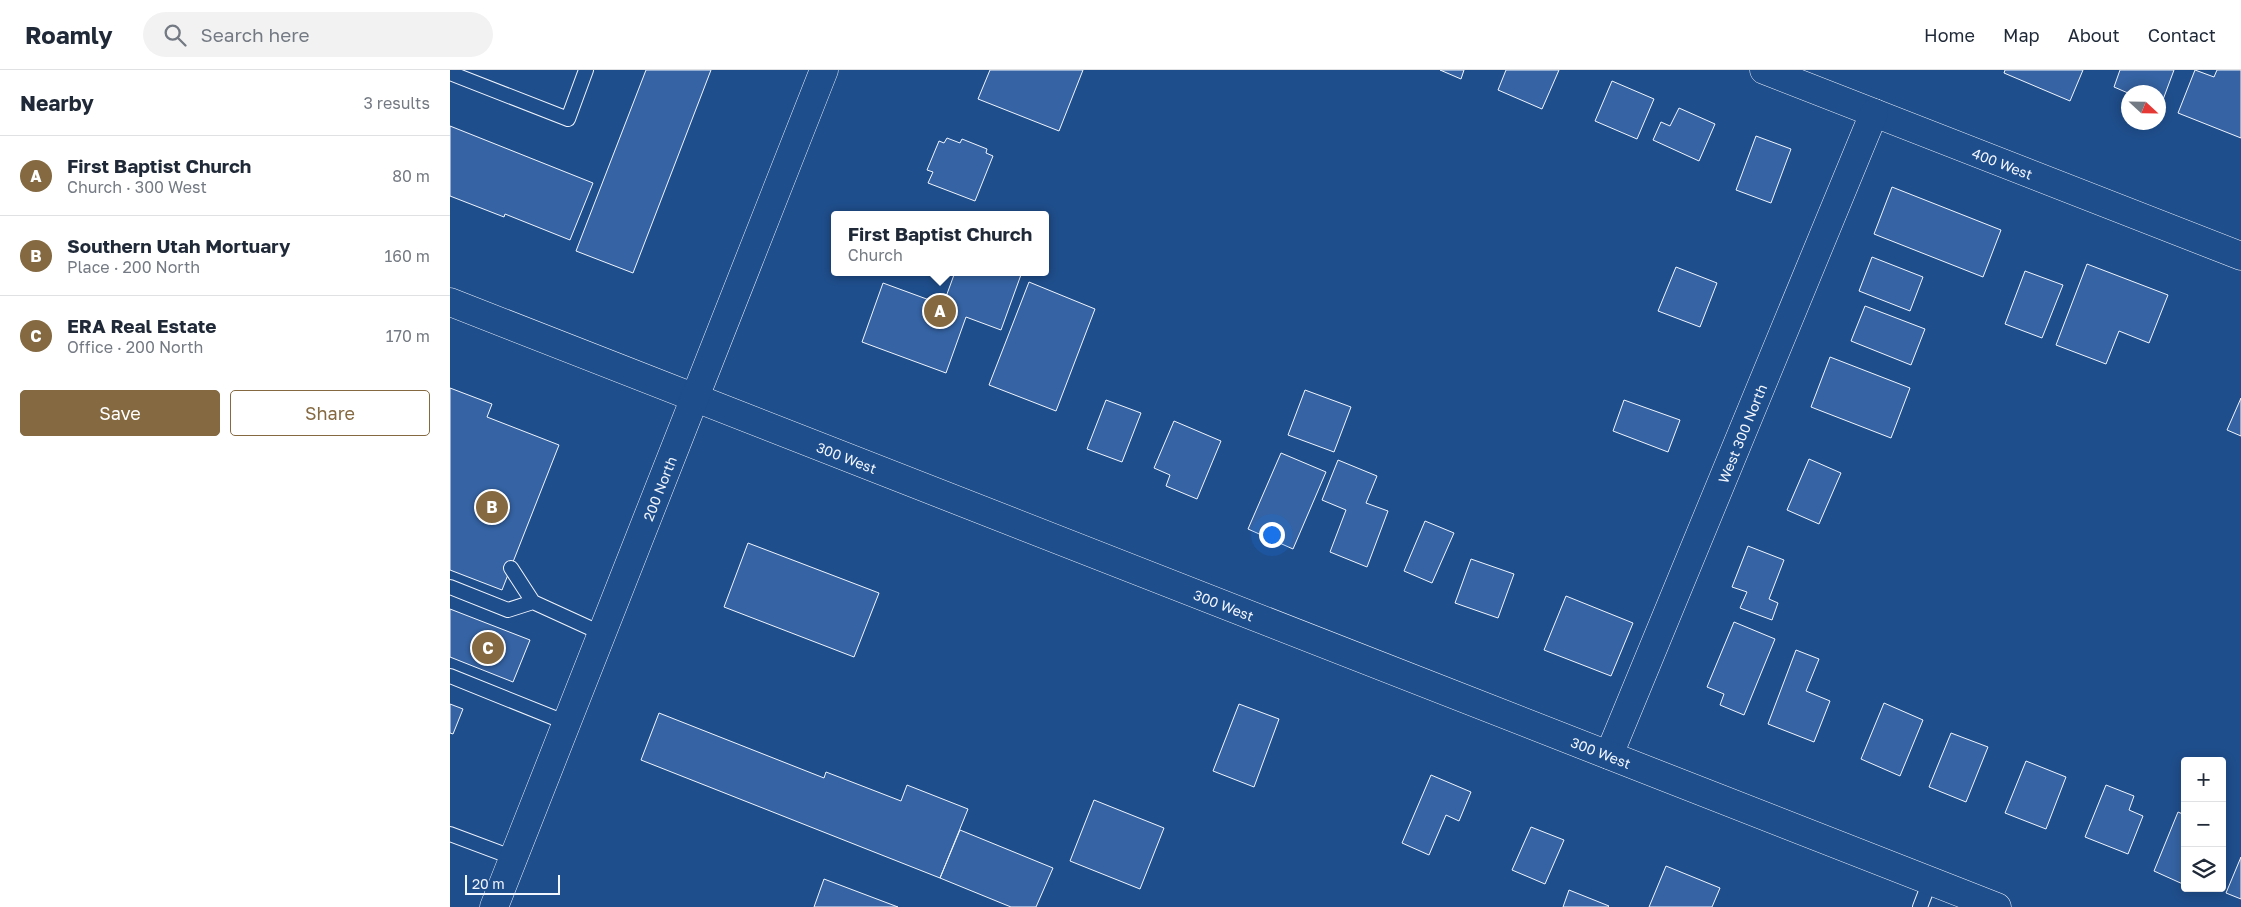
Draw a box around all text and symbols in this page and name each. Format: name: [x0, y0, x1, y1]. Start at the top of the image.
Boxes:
search box: [143, 12, 493, 57]
text: Roamly: [25, 20, 113, 49]
icon: search: [161, 21, 189, 49]
text: Search here: [201, 23, 309, 46]
text: Home: [1924, 24, 1975, 46]
text: Map: [2003, 24, 2040, 46]
text: About: [2068, 24, 2120, 46]
text: Contact: [2148, 24, 2216, 46]
north arrow: [2121, 85, 2166, 130]
text: Nearby: [20, 90, 94, 116]
text: 3 results: [363, 93, 430, 113]
street label: 400 West: [1970, 144, 2035, 182]
text: First Baptist Church: [67, 154, 251, 177]
text: A: [30, 166, 42, 186]
text: 80 m: [392, 166, 430, 186]
text: Church · 300 West: [67, 177, 207, 197]
popup: [831, 211, 1049, 276]
text: First Baptist Church: [848, 222, 1032, 245]
text: Southern Utah Mortuary: [67, 234, 290, 257]
text: Church: [848, 245, 903, 265]
text: B: [30, 246, 42, 266]
text: 160 m: [384, 246, 430, 266]
text: Place · 200 North: [67, 257, 200, 277]
pin: A: [924, 292, 956, 330]
text: ERA Real Estate: [67, 314, 217, 337]
text: C: [30, 326, 42, 346]
text: 170 m: [386, 326, 430, 346]
text: Office · 200 North: [67, 337, 203, 357]
street label: West 300 North: [1714, 381, 1770, 485]
button: Save: [20, 390, 220, 436]
button: Share: [230, 390, 430, 436]
street label: 300 West: [814, 438, 879, 477]
street label: 200 North: [639, 454, 679, 523]
pin: B: [476, 488, 508, 526]
your location: [1259, 522, 1285, 548]
street label: 300 West: [1191, 585, 1256, 624]
pin: C: [472, 629, 504, 667]
street label: 300 West: [1569, 733, 1634, 772]
map controls: [2181, 757, 2226, 892]
button: +: [2181, 757, 2226, 802]
button: −: [2181, 802, 2226, 847]
button: layers: [2181, 847, 2226, 892]
scale bar: [465, 872, 560, 895]
text: 20 m: [472, 875, 505, 892]

